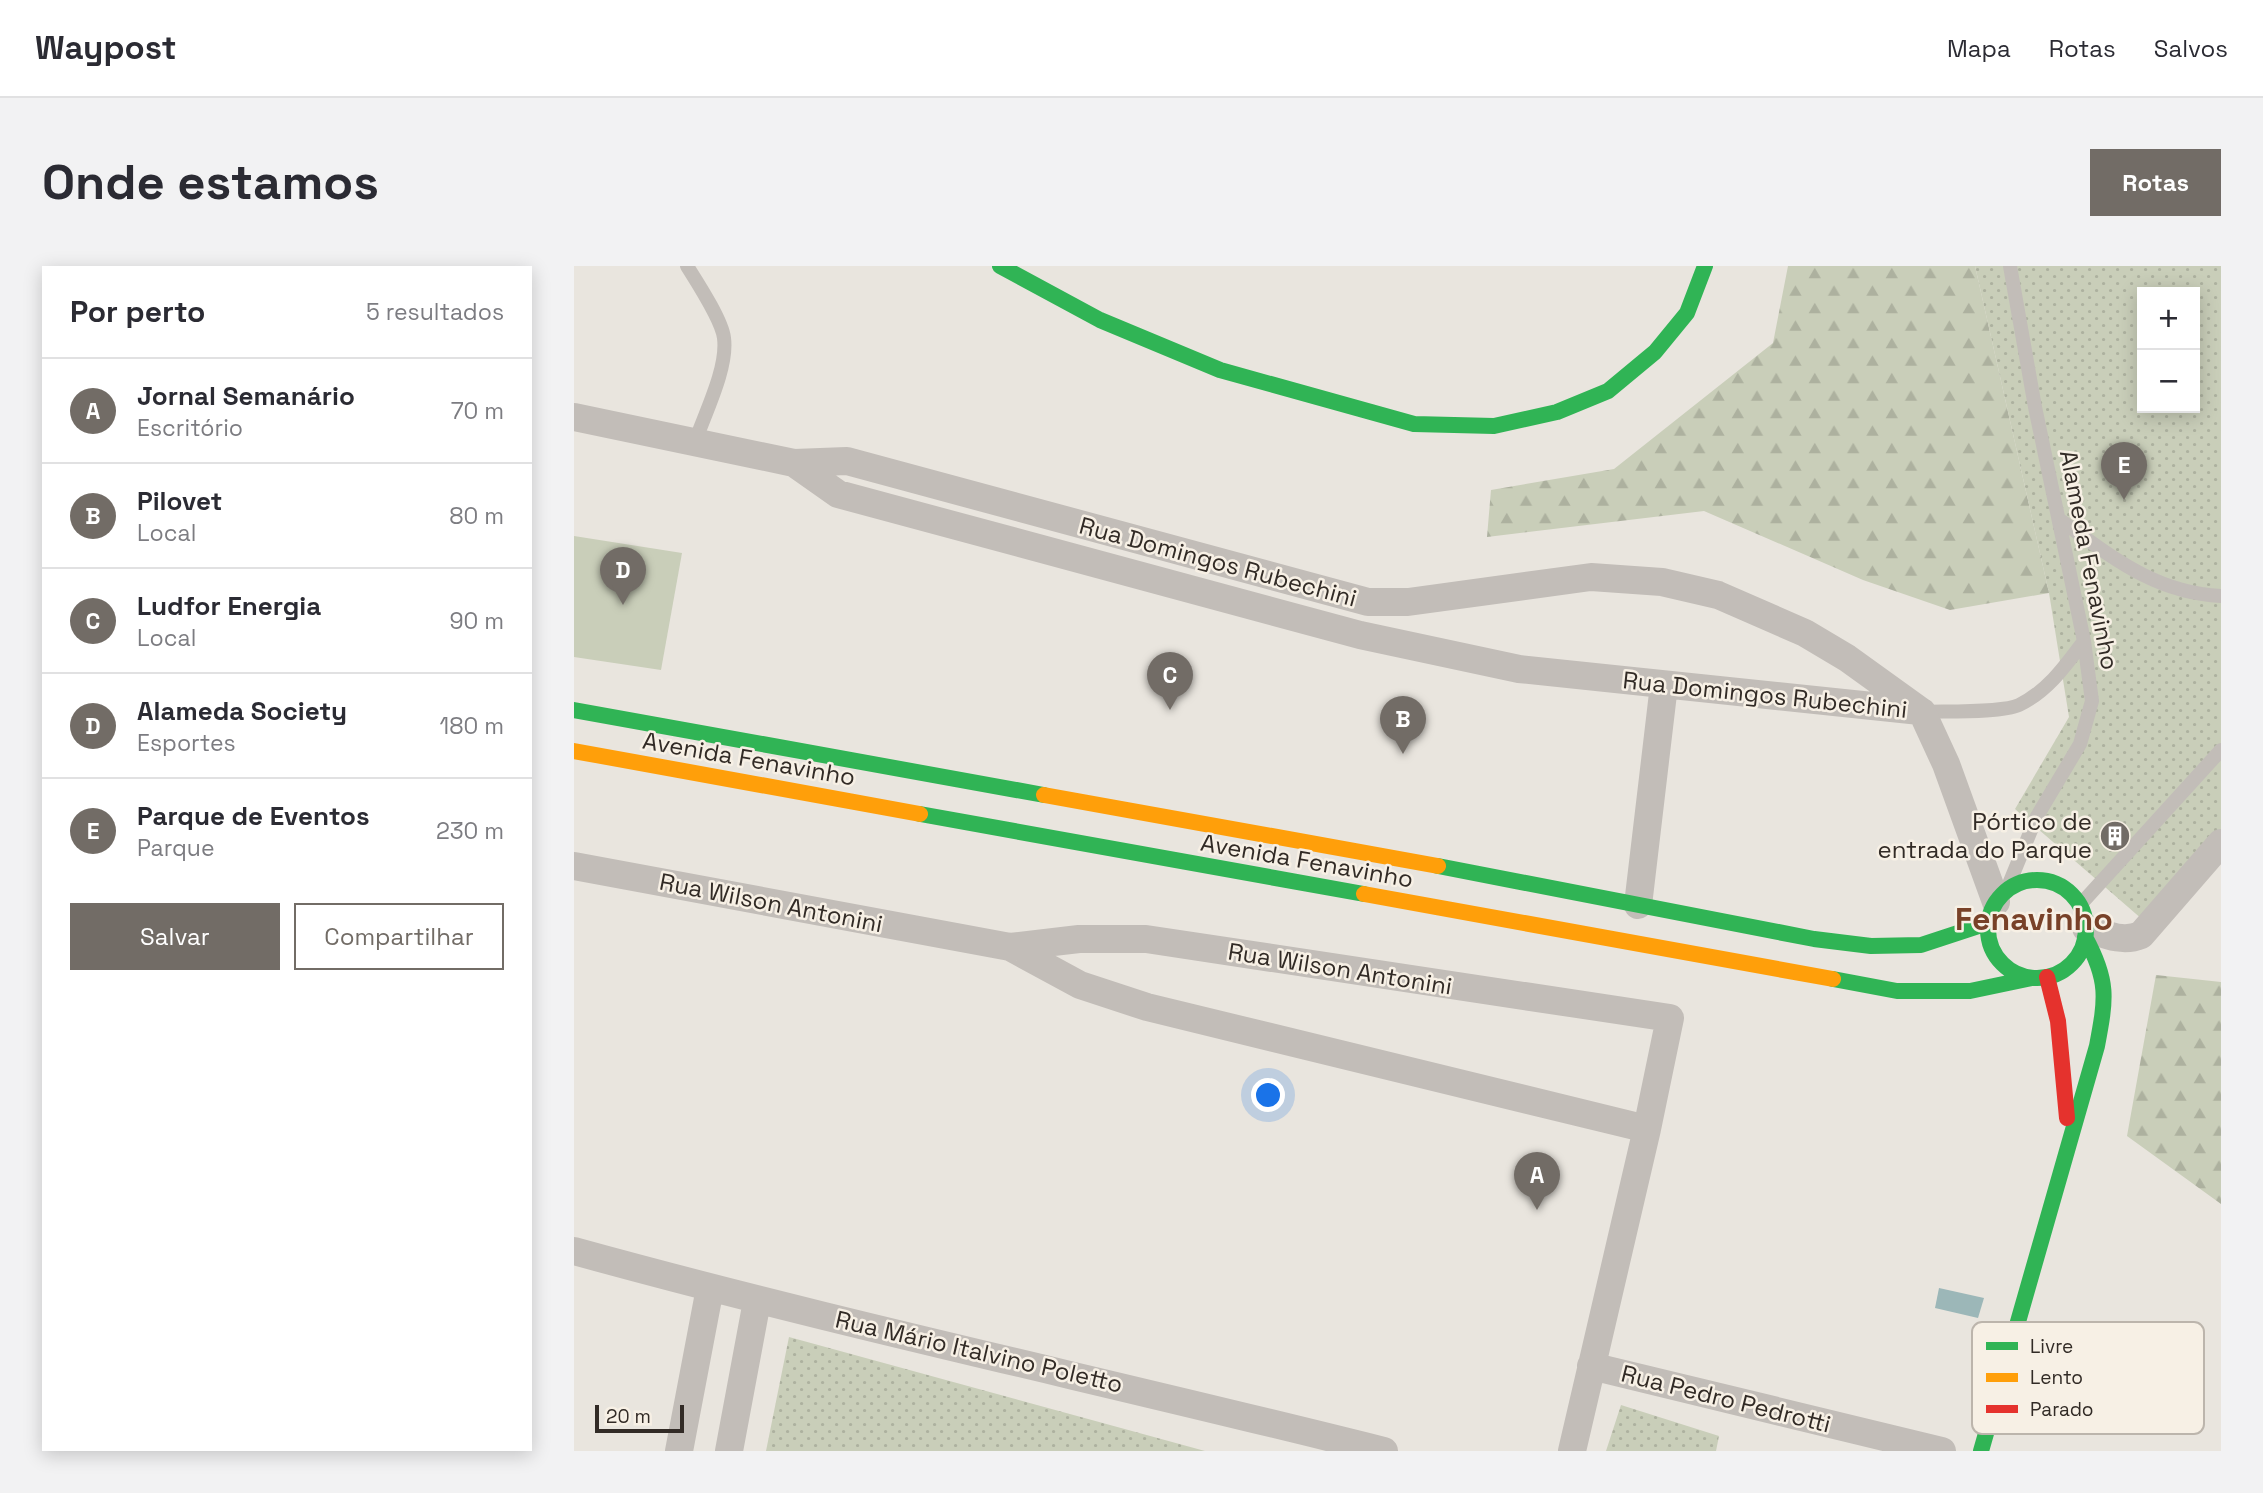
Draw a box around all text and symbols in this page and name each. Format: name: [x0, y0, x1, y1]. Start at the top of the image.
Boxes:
text: Waypost: [35, 27, 177, 69]
text: Mapa: [1947, 33, 2011, 64]
text: Rotas: [2049, 33, 2116, 64]
text: Salvos: [2154, 33, 2228, 64]
button: Rotas: [2090, 149, 2221, 216]
text: Onde estamos: [42, 151, 379, 213]
map controls: [2137, 287, 2200, 413]
button: +: [2137, 287, 2200, 350]
text: Por perto: [70, 292, 205, 331]
text: 5 resultados: [366, 297, 504, 327]
button: −: [2137, 350, 2200, 413]
text: Jornal Semanário: [137, 379, 355, 413]
text: A: [86, 396, 100, 426]
text: 70 m: [451, 396, 504, 426]
text: Escritório: [137, 413, 243, 443]
pin: E: [2101, 442, 2147, 500]
street label: Alameda Fenavinho: [2053, 447, 2126, 672]
text: Pilovet: [137, 484, 222, 518]
text: B: [85, 501, 101, 531]
text: 80 m: [449, 501, 504, 531]
street label: Rua Domingos Rubechini: [1076, 510, 1360, 613]
text: Local: [137, 518, 196, 548]
pin: D: [600, 547, 646, 605]
text: Ludfor Energia: [137, 589, 321, 623]
text: C: [86, 606, 100, 636]
text: 90 m: [449, 606, 504, 636]
text: Local: [137, 623, 196, 653]
pin: C: [1147, 652, 1193, 710]
street label: Rua Domingos Rubechini: [1621, 664, 1909, 725]
text: Alameda Society: [137, 694, 347, 728]
pin: B: [1380, 696, 1426, 754]
text: D: [85, 711, 101, 741]
text: 180 m: [440, 711, 504, 741]
street label: Avenida Fenavinho: [640, 725, 858, 792]
text: Esportes: [137, 728, 236, 758]
text: Parque de Eventos: [137, 799, 370, 833]
place label: Pórtico de entrada do Parque: [1877, 806, 2092, 865]
text: E: [87, 816, 99, 846]
text: 230 m: [436, 816, 504, 846]
building icon: Pórtico de entrada do Parque: [2098, 819, 2132, 853]
street label: Avenida Fenavinho: [1198, 827, 1416, 894]
text: Parque: [137, 833, 215, 863]
street label: Rua Wilson Antonini: [657, 866, 885, 939]
district label: Fenavinho: [1955, 899, 2113, 939]
button: Salvar: [70, 903, 280, 970]
button: Compartilhar: [294, 903, 504, 970]
street label: Rua Wilson Antonini: [1226, 935, 1454, 1002]
your location: [1251, 1078, 1285, 1112]
pin: A: [1514, 1152, 1560, 1210]
street label: Rua Mário Italvino Poletto: [832, 1303, 1126, 1400]
legend: [1972, 1322, 2204, 1434]
text: Livre: [2030, 1334, 2073, 1359]
street label: Rua Pedro Pedrotti: [1618, 1357, 1834, 1440]
text: Lento: [2030, 1365, 2083, 1390]
text: Parado: [2030, 1397, 2094, 1422]
scale bar: [595, 1402, 684, 1434]
text: 20 m: [606, 1404, 651, 1429]

